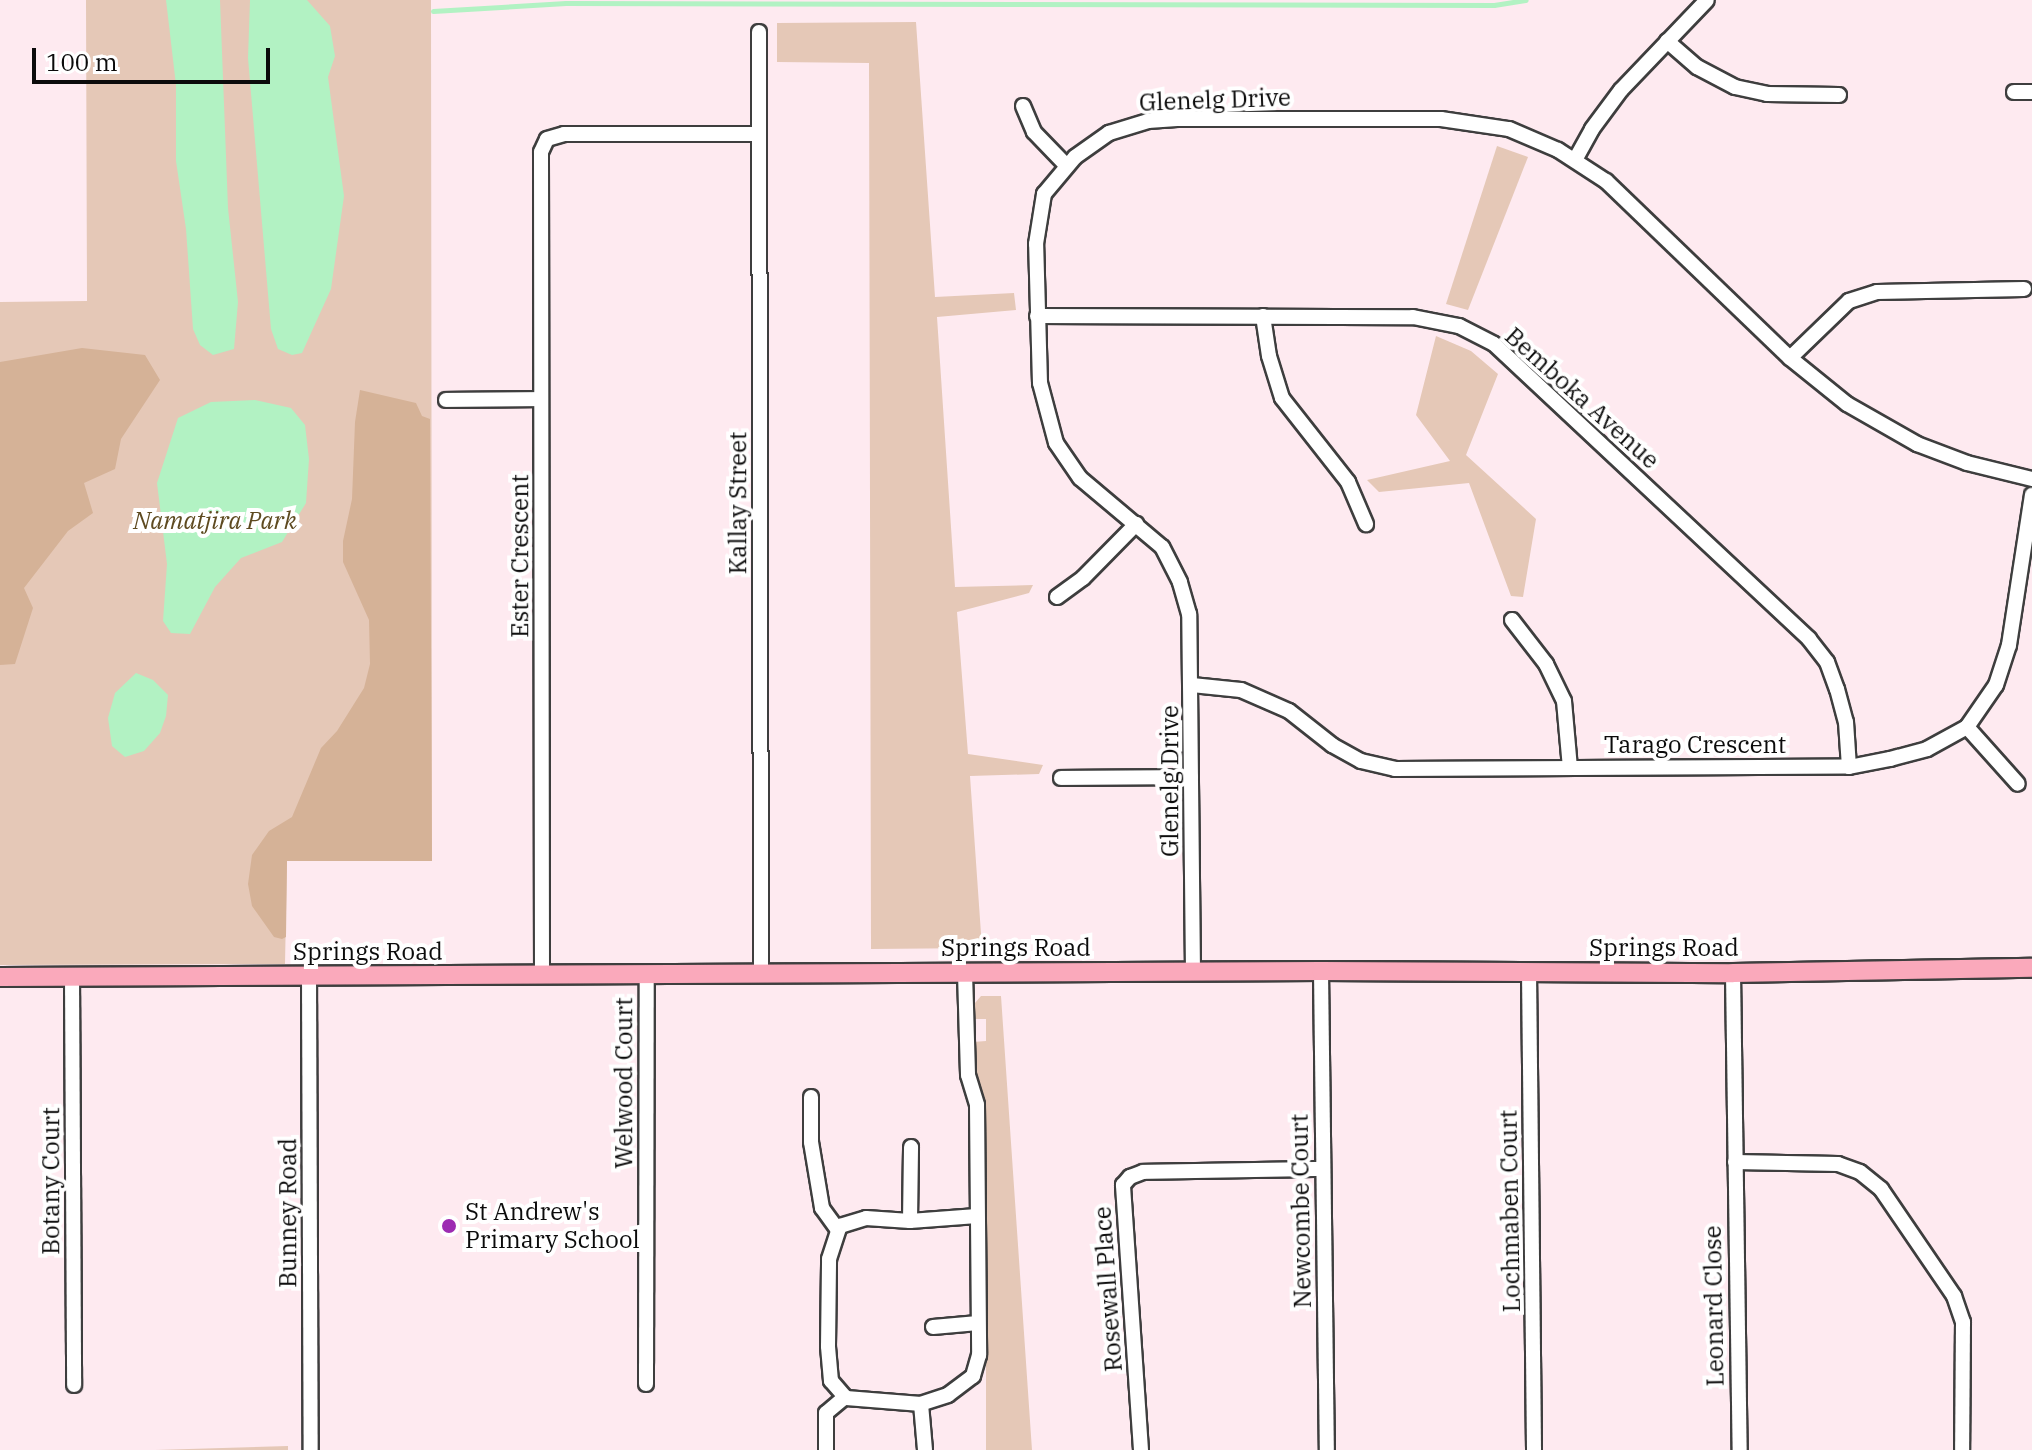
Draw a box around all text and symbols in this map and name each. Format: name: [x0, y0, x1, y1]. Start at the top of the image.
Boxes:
scale bar: [36, 32, 274, 82]
text: 100 m: [46, 46, 118, 78]
street label: Glenelg Drive: [1139, 83, 1291, 117]
street label: Bemboka Avenue: [1499, 321, 1665, 475]
street label: Kallay Street: [724, 432, 752, 574]
street label: Ester Crescent: [506, 474, 534, 638]
park label: Namatjira Park: [133, 507, 297, 535]
street label: Glenelg Drive: [1156, 705, 1184, 857]
street label: Tarago Crescent: [1604, 731, 1786, 759]
street label: Springs Road: [941, 934, 1091, 962]
street label: Springs Road: [1589, 934, 1739, 962]
street label: Springs Road: [293, 938, 443, 966]
street label: Welwood Court: [610, 997, 638, 1169]
street label: Botany Court: [37, 1107, 65, 1255]
street label: Lochmaben Court: [1494, 1109, 1526, 1313]
street label: Newcombe Court: [1285, 1113, 1317, 1309]
street label: Bunney Road: [274, 1138, 302, 1288]
place label: St Andrew's Primary School: [465, 1198, 640, 1254]
street label: Rosewall Place: [1088, 1205, 1128, 1373]
marker: St Andrew's Primary School: [440, 1217, 458, 1235]
street label: Leonard Close: [1698, 1225, 1730, 1387]

